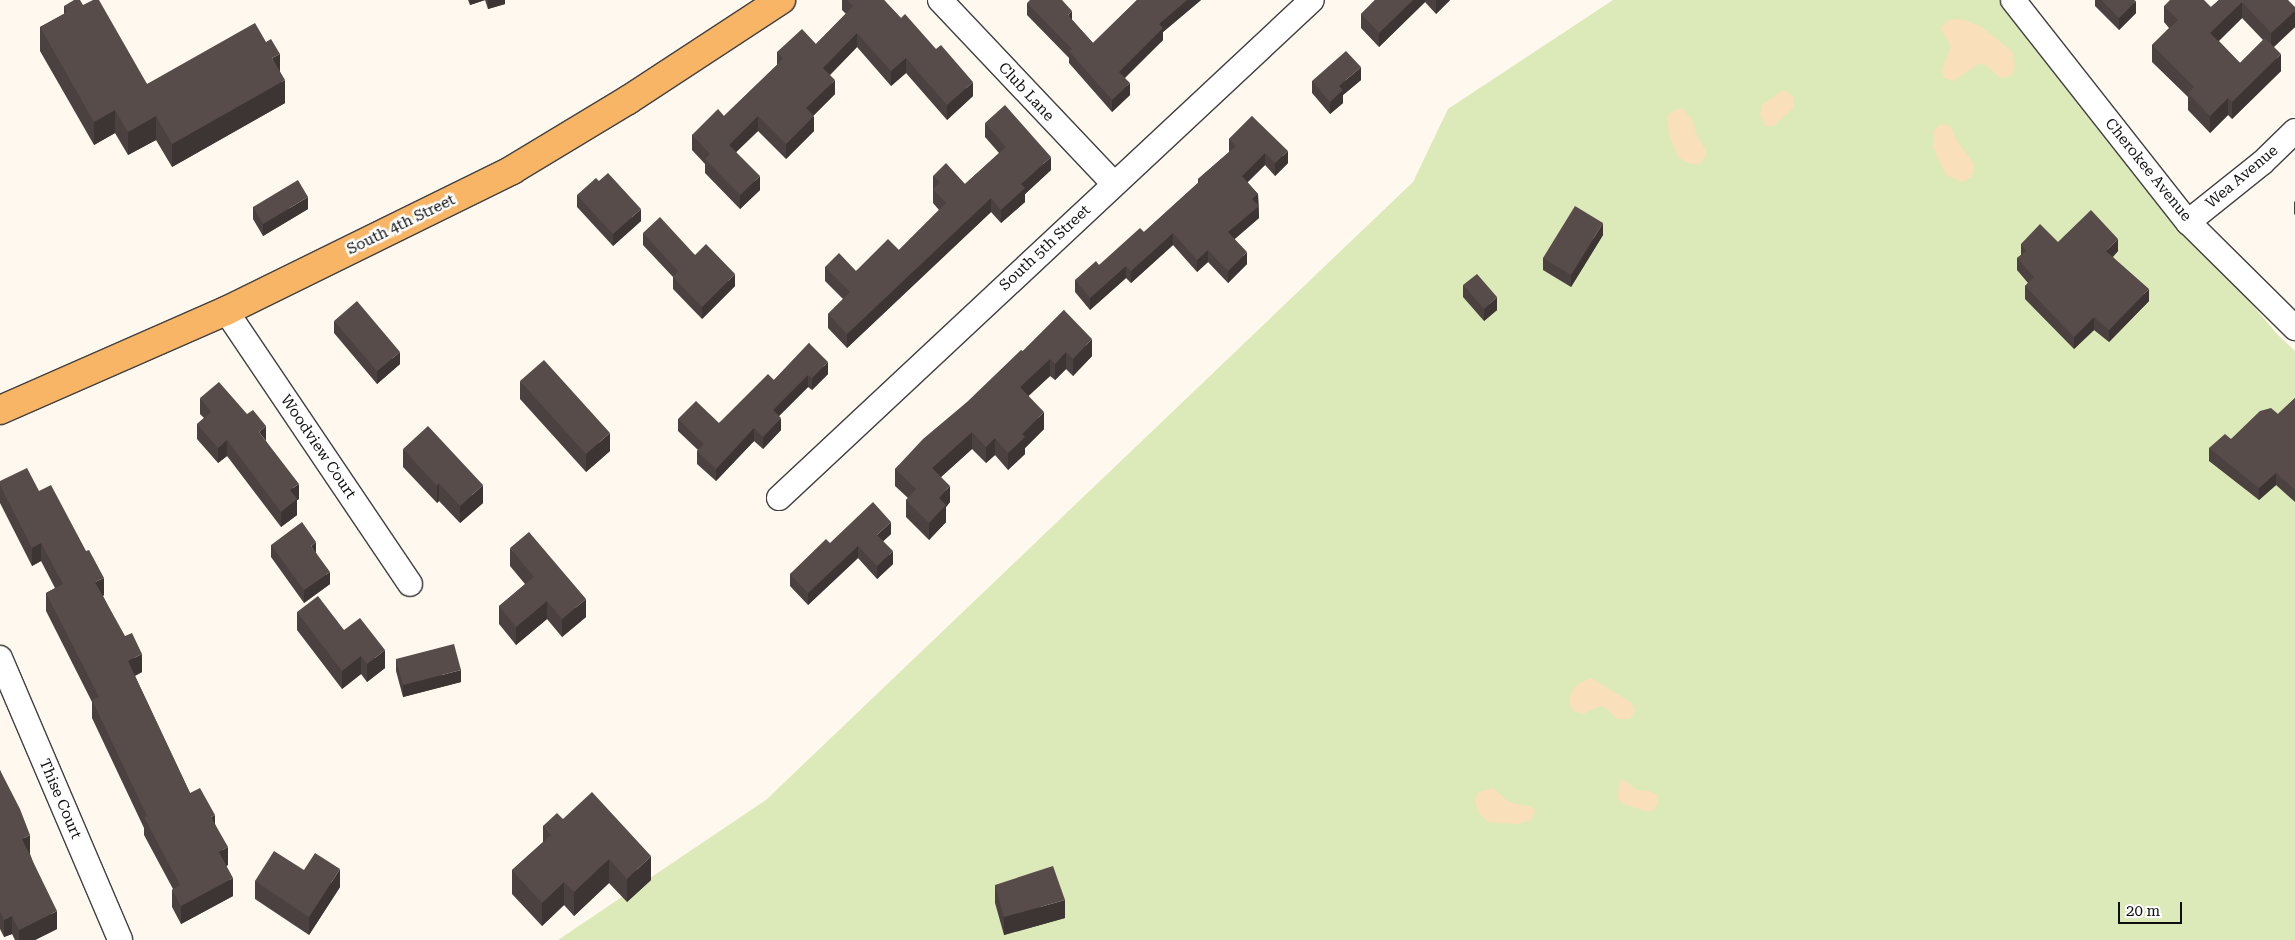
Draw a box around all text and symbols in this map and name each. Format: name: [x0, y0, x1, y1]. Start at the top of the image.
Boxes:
street label: Club Lane: [994, 59, 1058, 125]
street label: Cherokee Avenue: [2101, 115, 2195, 225]
street label: Wea Avenue: [2202, 142, 2282, 212]
street label: South 4th Street: [344, 191, 458, 259]
street label: South 5th Street: [996, 201, 1094, 295]
street label: Woodview Court: [276, 391, 360, 503]
street label: Thise Court: [35, 756, 85, 842]
scale bar: [2120, 892, 2184, 924]
text: 20 m: [2126, 902, 2160, 920]

